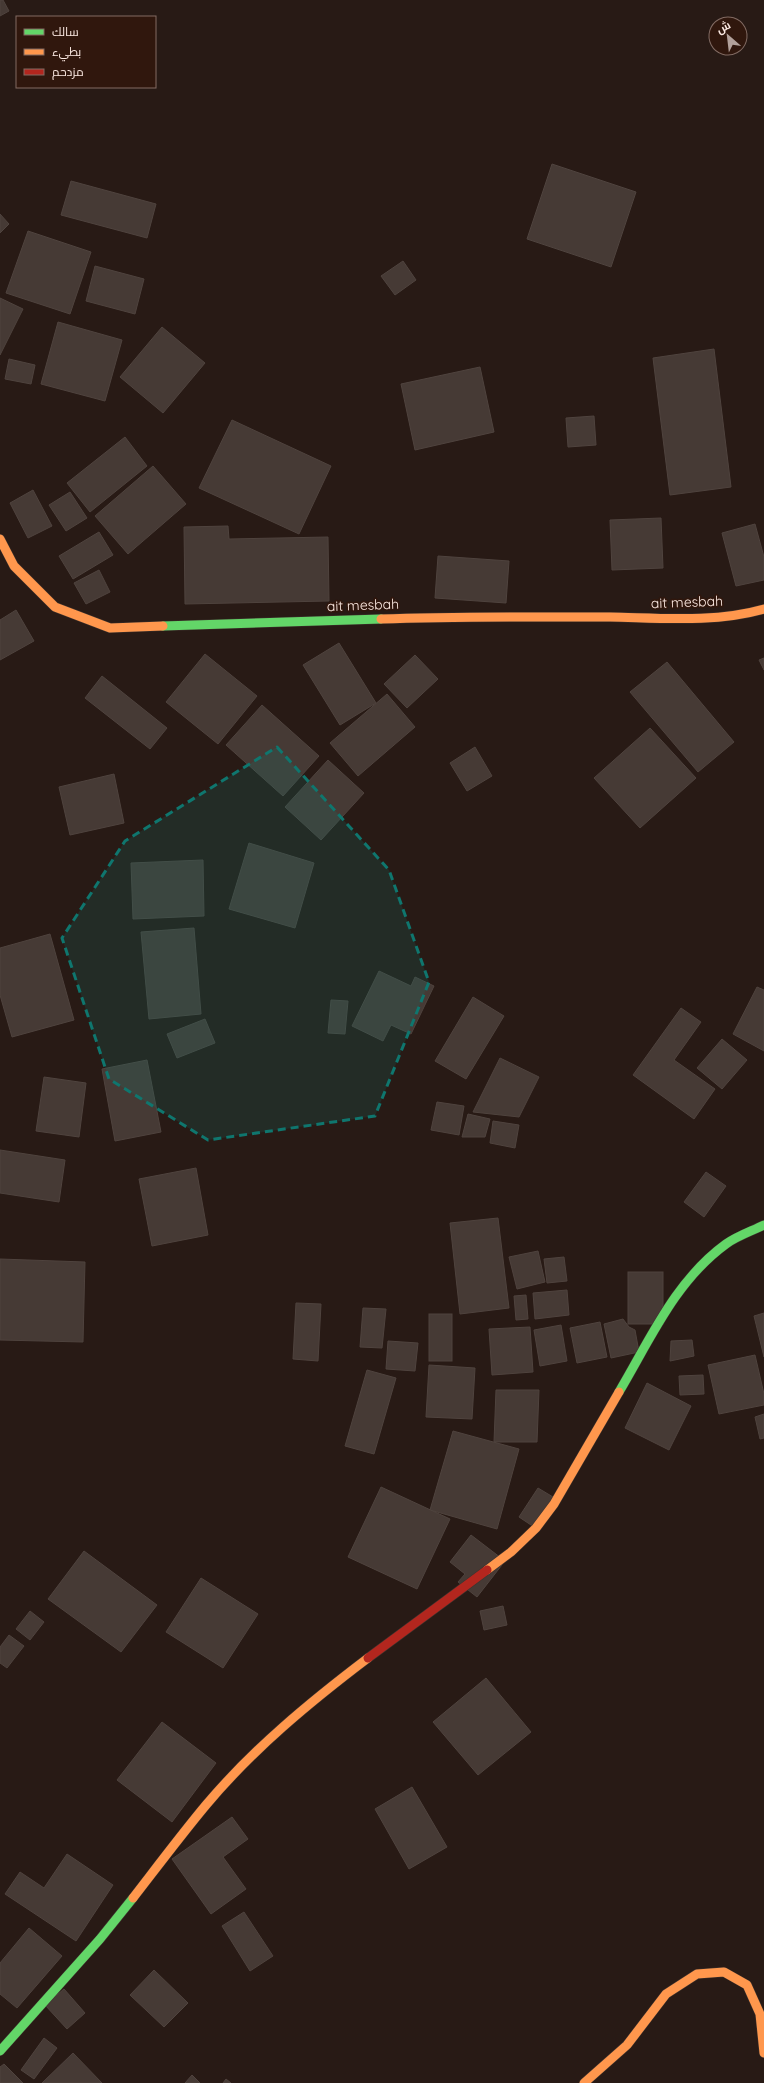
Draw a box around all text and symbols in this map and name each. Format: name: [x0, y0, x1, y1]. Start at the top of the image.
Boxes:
legend: [16, 16, 156, 88]
north arrow: [708, 16, 748, 56]
text: ش: [714, 18, 733, 37]
text: سالك: [52, 24, 79, 39]
text: بطيء: [52, 44, 81, 62]
text: مزدحم: [52, 64, 84, 80]
street label: ait mesbah: [651, 592, 723, 612]
street label: ait mesbah: [327, 595, 399, 615]

